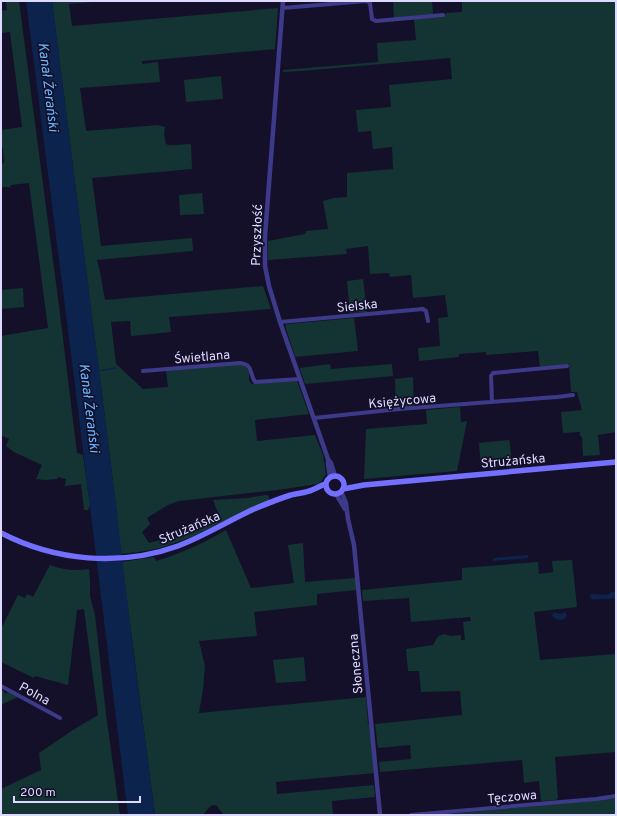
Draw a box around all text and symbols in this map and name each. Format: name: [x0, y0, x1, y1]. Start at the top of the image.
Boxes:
water label: Kanał Żerański: [34, 42, 63, 134]
street label: Przyszłość: [249, 203, 267, 266]
street label: Sielska: [336, 297, 378, 317]
street label: Świetlana: [173, 346, 231, 368]
water label: Kanał Żerański: [75, 363, 104, 455]
street label: Księżycowa: [368, 391, 437, 413]
street label: Strużańska: [480, 451, 546, 473]
street label: Strużańska: [157, 509, 223, 549]
street label: Słoneczna: [346, 633, 368, 695]
street label: Polna: [16, 680, 52, 710]
scale bar: [14, 778, 140, 804]
text: 200 m: [20, 785, 56, 801]
street label: Tęczowa: [487, 788, 538, 808]

